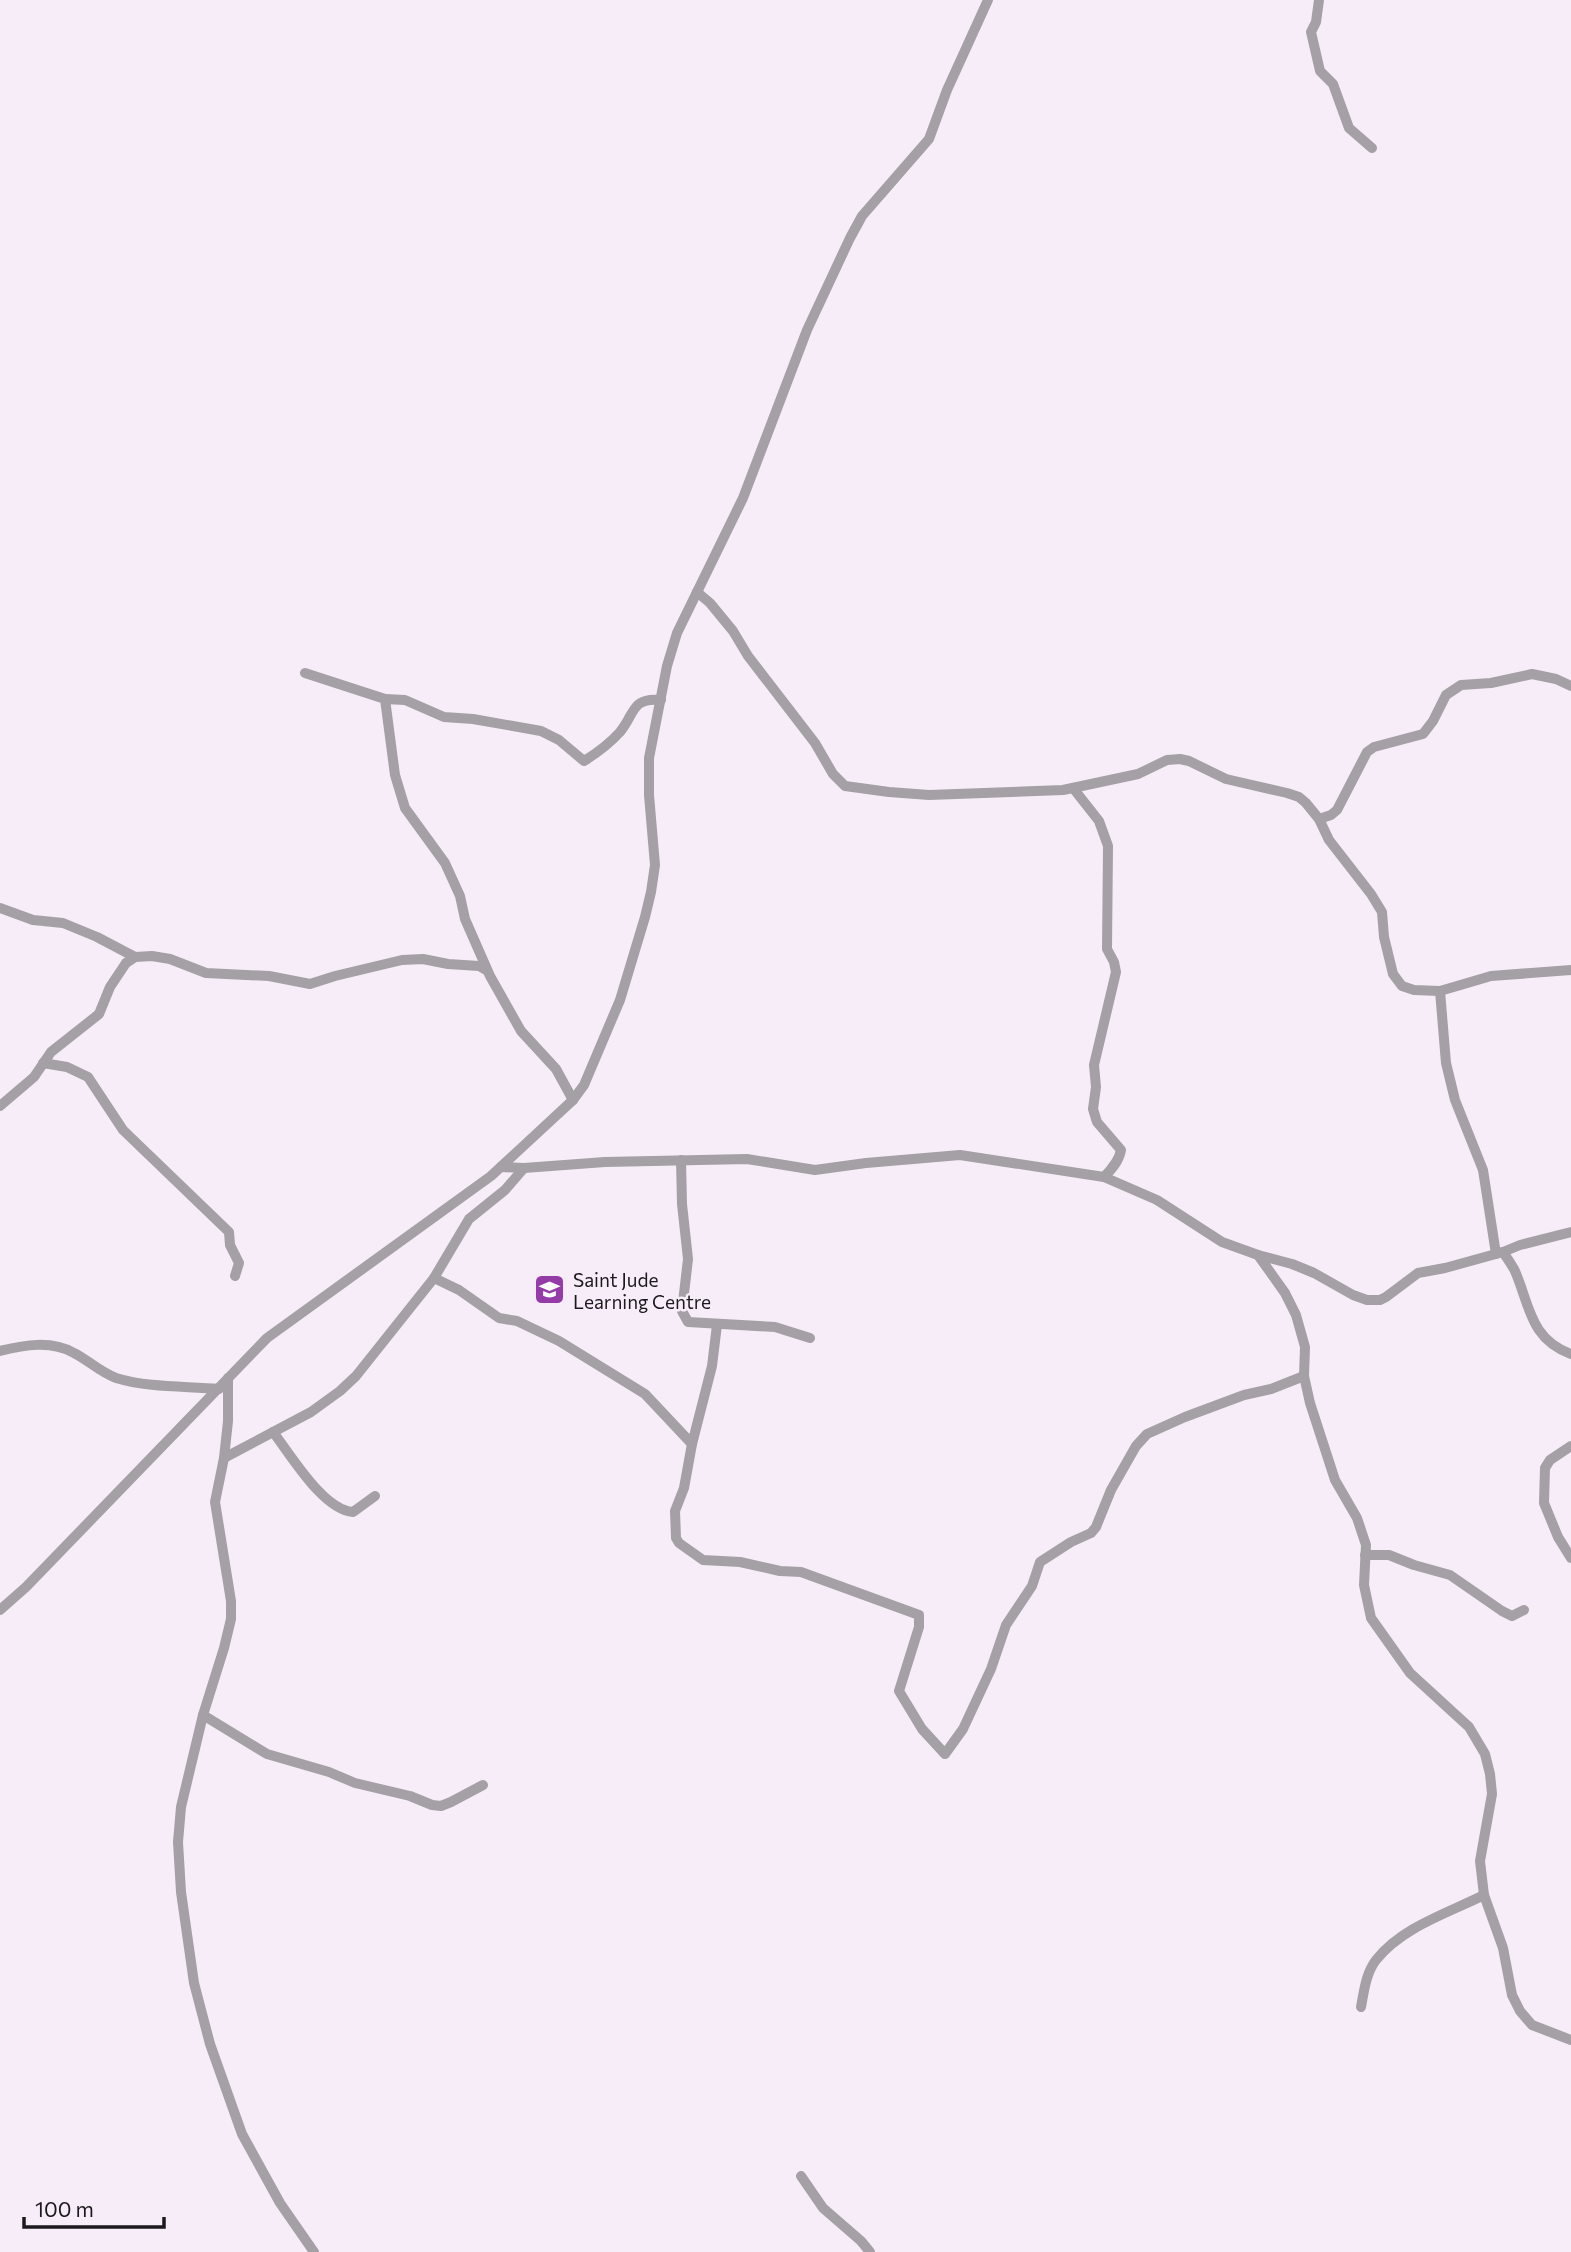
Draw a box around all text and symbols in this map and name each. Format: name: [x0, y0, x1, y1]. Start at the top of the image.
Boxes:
place label: Saint Jude Learning Centre: [573, 1268, 711, 1313]
school or university icon: Saint Jude Learning Centre: [533, 1273, 567, 1307]
scale bar: [24, 2186, 164, 2230]
text: 100 m: [35, 2196, 94, 2221]

